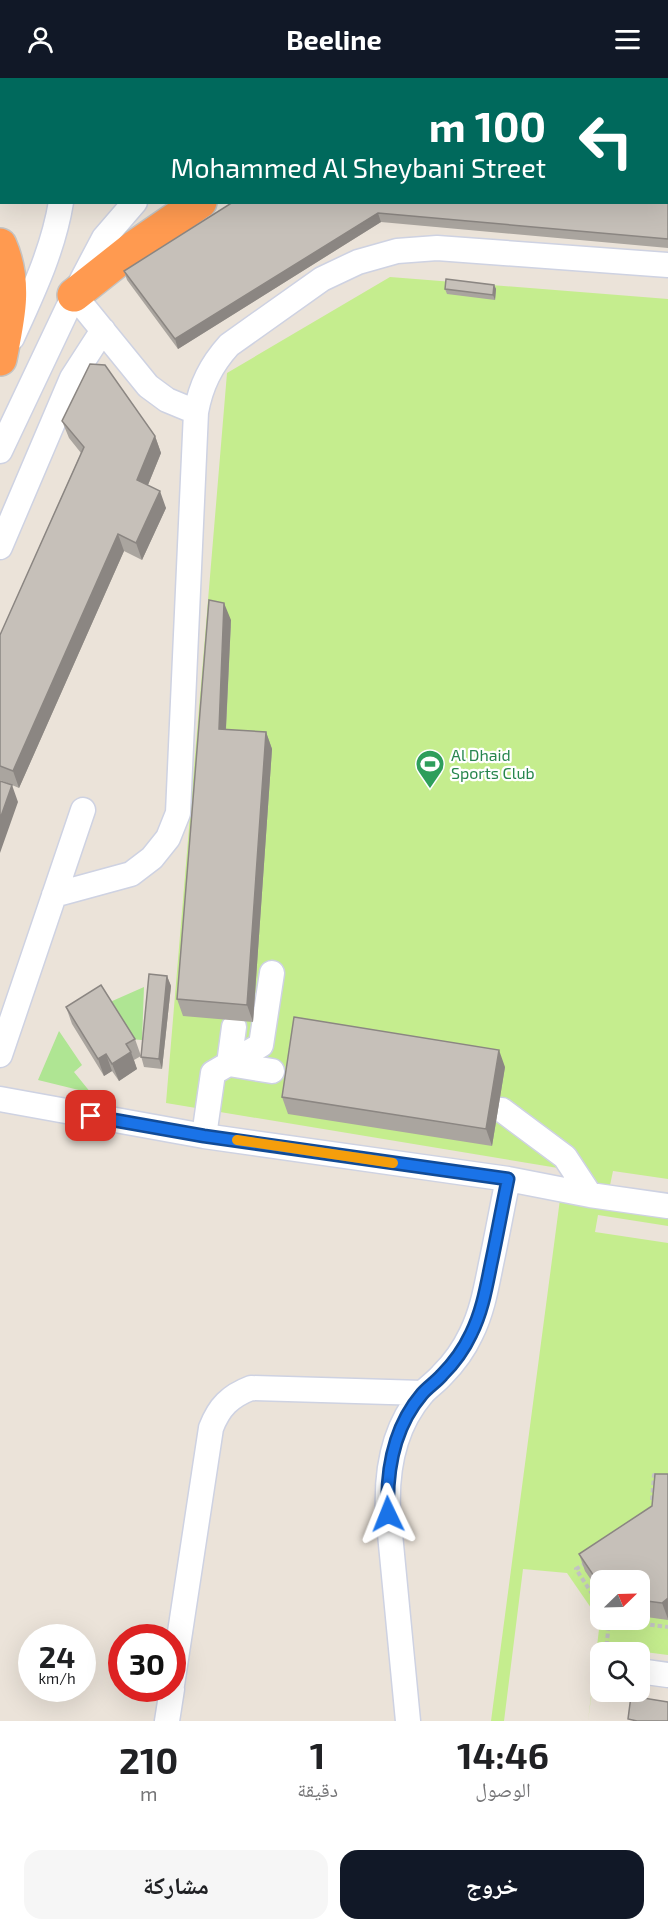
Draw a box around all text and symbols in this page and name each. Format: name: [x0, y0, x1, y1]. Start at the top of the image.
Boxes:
icon: person: [24, 23, 57, 56]
text: Beeline: [286, 23, 382, 55]
icon: menu: [611, 23, 644, 56]
text: 100 m: [429, 100, 546, 150]
icon: left: [567, 102, 645, 180]
text: Mohammed Al Sheybani Street: [170, 151, 546, 183]
place label: Al Dhaid Sports Club: [451, 745, 535, 782]
sports icon: Al Dhaid Sports Club: [414, 748, 446, 790]
pin: [65, 1090, 116, 1141]
icon: arrive: [74, 1099, 107, 1132]
position arrow: [356, 1482, 420, 1546]
north arrow: [590, 1570, 650, 1630]
map controls: [590, 1570, 650, 1702]
speed limit sign: 30: [108, 1624, 186, 1702]
text: 24: [39, 1638, 75, 1674]
button: search: [590, 1642, 650, 1702]
text: km/h: [38, 1669, 76, 1687]
text: 1: [310, 1733, 325, 1776]
text: 14:46: [457, 1733, 549, 1776]
text: 210: [119, 1738, 178, 1781]
text: دقيقة: [297, 1777, 338, 1801]
text: الوصول: [475, 1777, 531, 1801]
text: m: [140, 1781, 157, 1805]
button: مشاركة: [24, 1850, 328, 1919]
button: خروج: [340, 1850, 644, 1919]

